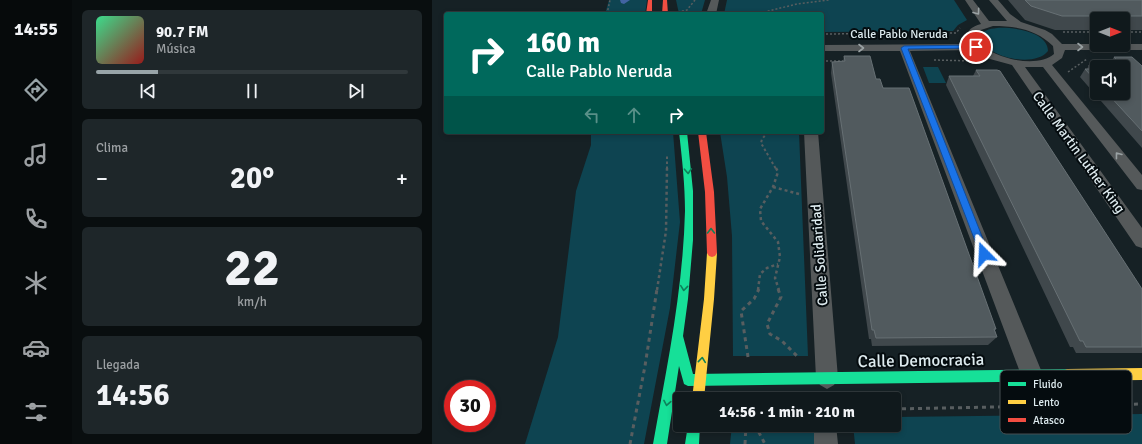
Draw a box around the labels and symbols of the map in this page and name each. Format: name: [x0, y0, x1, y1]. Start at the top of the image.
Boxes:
one-way arrow: [972, 8, 980, 15]
north arrow: [1090, 12, 1130, 52]
street label: Calle Pablo Neruda: [850, 27, 948, 42]
pin: [959, 30, 993, 64]
one-way arrow: [1077, 43, 1083, 51]
one-way arrow: [858, 44, 864, 52]
street label: Calle Martin Luther King: [1029, 88, 1128, 217]
one-way arrow: [1115, 152, 1122, 159]
one-way arrow: [683, 168, 692, 174]
street label: Calle Solidaridad: [807, 204, 832, 306]
one-way arrow: [707, 228, 715, 234]
position arrow: [963, 233, 1005, 275]
one-way arrow: [680, 285, 689, 291]
street label: Calle Democracia: [857, 349, 985, 372]
one-way arrow: [697, 357, 706, 363]
legend: [1000, 370, 1132, 434]
text: Fluido: [1033, 378, 1063, 391]
speed limit sign: 30: [444, 380, 496, 432]
text: Lento: [1033, 396, 1060, 409]
one-way arrow: [663, 400, 671, 406]
text: Atasco: [1033, 414, 1065, 427]

